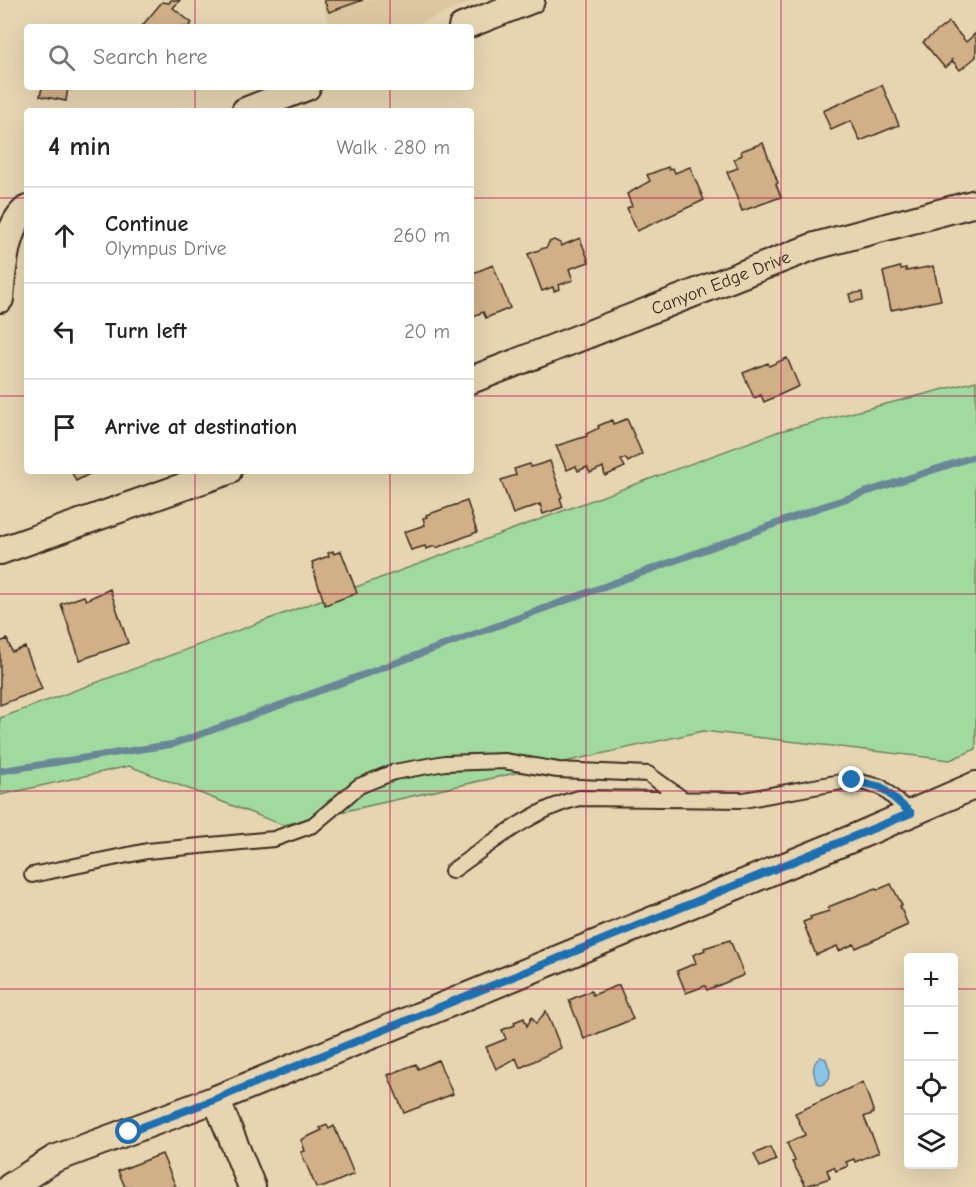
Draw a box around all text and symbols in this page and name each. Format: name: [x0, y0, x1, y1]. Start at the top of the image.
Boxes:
search box: [24, 24, 474, 90]
icon: search: [45, 41, 78, 74]
text: Search here: [93, 44, 208, 70]
text: 4 min: [48, 132, 111, 162]
text: Walk · 280 m: [337, 136, 450, 159]
text: Continue: [105, 211, 188, 237]
icon: ahead: [48, 219, 81, 252]
text: 260 m: [393, 224, 450, 247]
text: Olympus Drive: [105, 237, 227, 260]
street label: Canyon Edge Drive: [648, 246, 793, 319]
icon: left: [48, 315, 81, 348]
text: Turn left: [105, 318, 187, 344]
text: 20 m: [404, 320, 450, 343]
icon: arrive: [48, 411, 81, 444]
text: Arrive at destination: [105, 414, 297, 440]
route end: [838, 766, 864, 792]
map controls: [904, 953, 958, 1169]
button: +: [904, 953, 958, 1007]
button: −: [904, 1007, 958, 1061]
button: locate: [904, 1061, 958, 1115]
button: layers: [904, 1115, 958, 1169]
route start: [115, 1118, 141, 1144]

